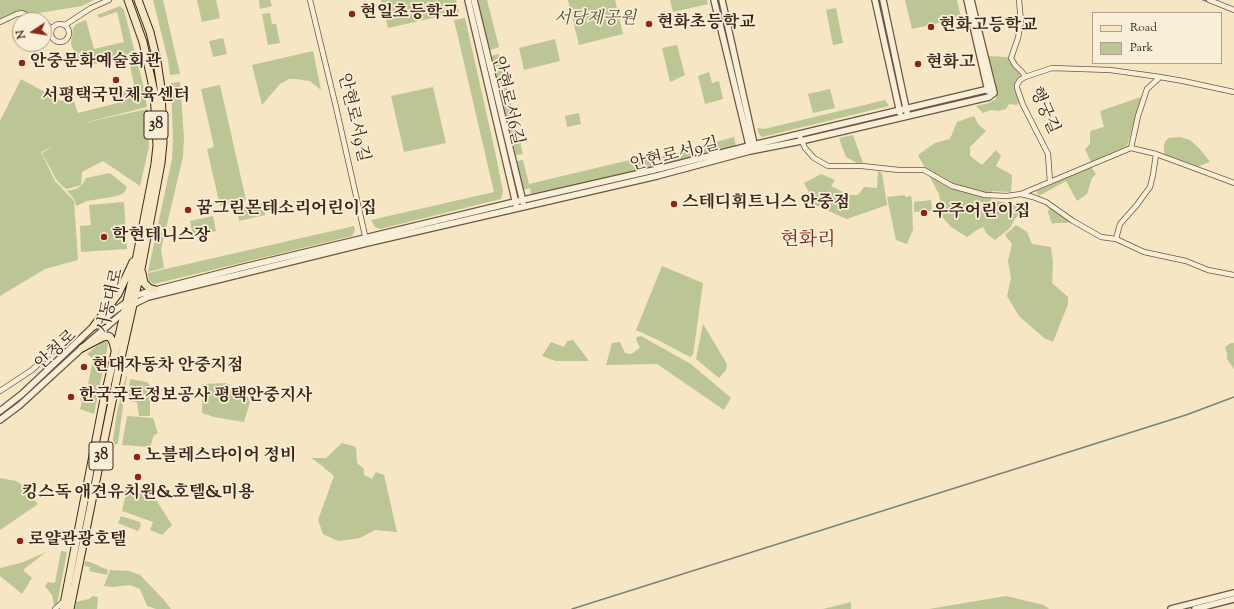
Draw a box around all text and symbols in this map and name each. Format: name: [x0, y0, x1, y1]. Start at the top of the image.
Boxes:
place label: 현일초등학교: [360, 4, 459, 24]
marker: 현일초등학교: [347, 9, 357, 19]
park label: 서당제공원: [554, 10, 636, 30]
north arrow: [12, 12, 52, 52]
legend: [1092, 12, 1222, 64]
place label: 현화초등학교: [657, 14, 756, 34]
place label: 현화고등학교: [939, 17, 1038, 37]
marker: 현화초등학교: [644, 19, 654, 29]
text: Road: [1130, 19, 1157, 37]
marker: 현화고등학교: [926, 22, 936, 32]
text: N: [13, 28, 30, 40]
text: Park: [1130, 39, 1153, 57]
place label: 안중문화예술회관: [30, 53, 161, 73]
place label: 현화고: [926, 54, 975, 74]
street label: 안현로서6길: [486, 55, 526, 147]
marker: 안중문화예술회관: [17, 58, 27, 68]
marker: 현화고: [913, 59, 923, 69]
street label: 안현로서9길: [332, 72, 372, 164]
marker: 서평택국민체육센터: [111, 75, 121, 85]
street label: 행궁길: [1024, 84, 1062, 138]
place label: 서평택국민체육센터: [42, 87, 190, 107]
road number: 38: [144, 111, 168, 139]
street label: 안현로서9길: [629, 135, 721, 177]
place label: 스테디휘트니스 안중점: [682, 194, 850, 214]
marker: 스테디휘트니스 안중점: [669, 199, 679, 209]
place label: 꿈그린몬테소리어린이집: [196, 200, 377, 220]
place label: 우주어린이집: [932, 203, 1031, 223]
marker: 꿈그린몬테소리어린이집: [183, 205, 193, 215]
marker: 우주어린이집: [919, 208, 929, 218]
place label: 학현테니스장: [112, 227, 211, 247]
district label: 현화리: [780, 231, 836, 253]
marker: 학현테니스장: [99, 232, 109, 242]
street label: 서동대로: [95, 267, 129, 335]
street label: 안청로: [32, 327, 82, 375]
place label: 현대자동차 안중지점: [92, 357, 243, 377]
marker: 현대자동차 안중지점: [79, 362, 89, 372]
place label: 한국국토정보공사 평택안중지사: [79, 387, 313, 407]
marker: 한국국토정보공사 평택안중지사: [66, 392, 76, 402]
road number: 38: [89, 442, 113, 470]
place label: 노블레스타이어 정비: [145, 447, 296, 467]
marker: 노블레스타이어 정비: [132, 452, 142, 462]
marker: 킹스독 애견유치원&호텔&미용: [133, 472, 143, 482]
place label: 킹스독 애견유치원&호텔&미용: [22, 484, 254, 504]
place label: 로얄관광호텔: [28, 531, 127, 551]
marker: 로얄관광호텔: [15, 536, 25, 546]

